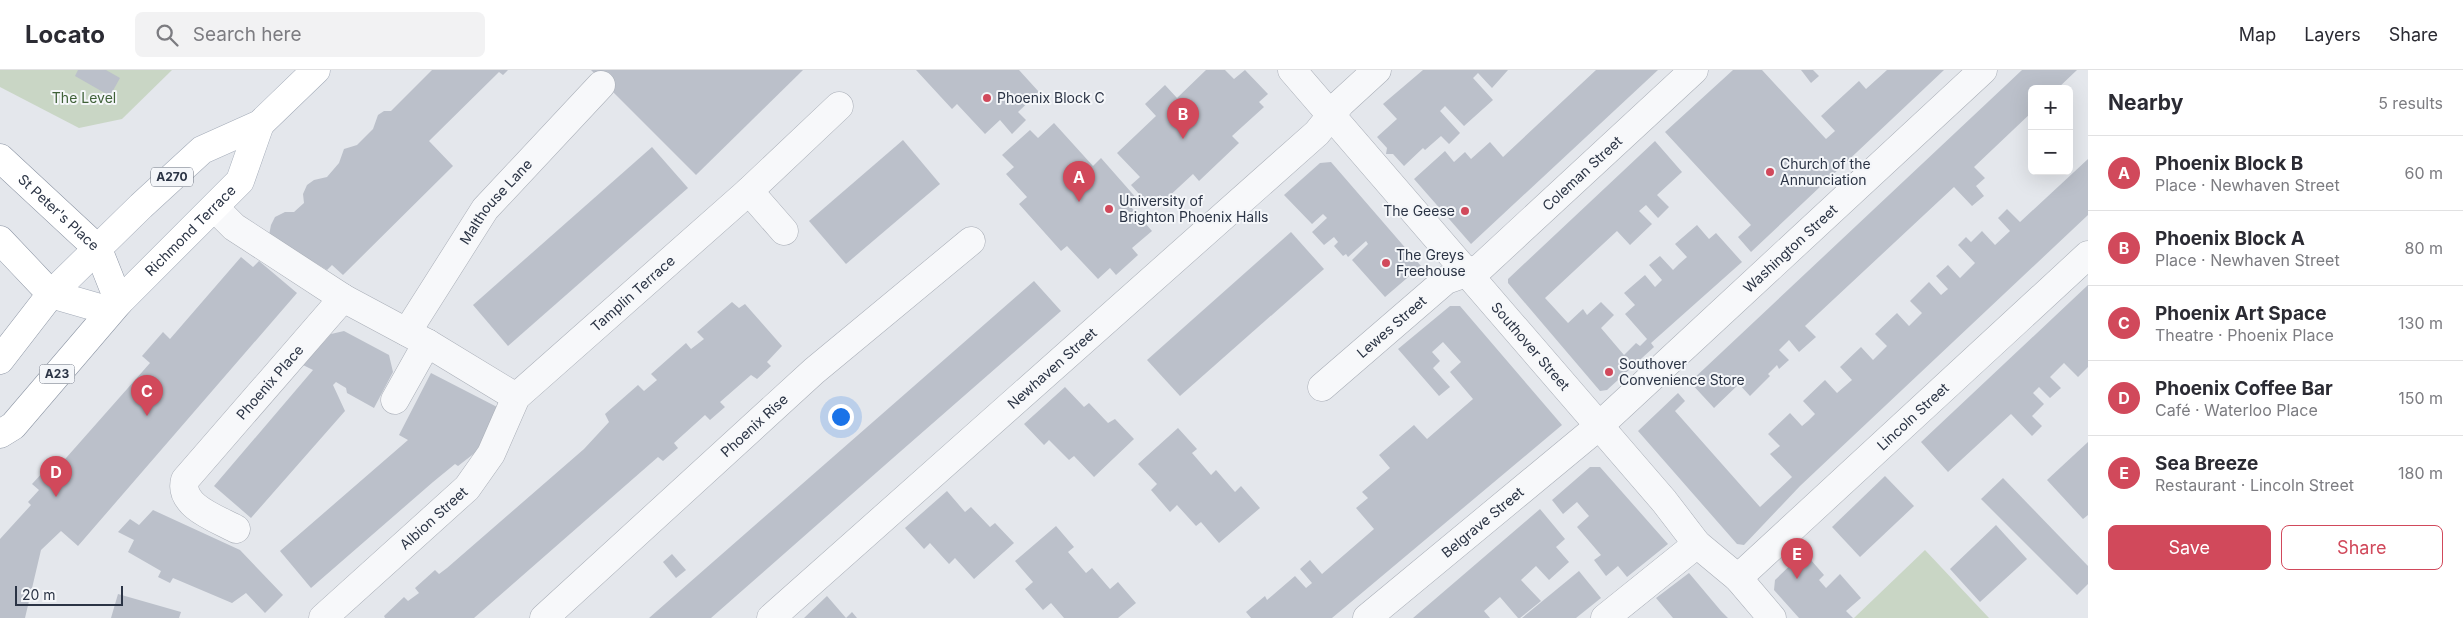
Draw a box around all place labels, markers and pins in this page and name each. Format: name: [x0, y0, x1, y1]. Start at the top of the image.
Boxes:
place label: Phoenix Block C: [997, 89, 1105, 106]
marker: Phoenix Block C: [981, 92, 993, 104]
pin: B: [1167, 98, 1199, 139]
place label: Church of the Annunciation: [1780, 155, 1871, 188]
pin: A: [1063, 161, 1095, 202]
marker: Church of the Annunciation: [1764, 166, 1776, 178]
place label: University of Brighton Phoenix Halls: [1119, 192, 1268, 225]
place label: The Geese: [1383, 202, 1455, 219]
marker: University of Brighton Phoenix Halls: [1103, 203, 1115, 215]
marker: The Geese: [1459, 205, 1471, 217]
place label: The Greys Freehouse: [1396, 246, 1466, 279]
marker: The Greys Freehouse: [1380, 257, 1392, 269]
place label: Southover Convenience Store: [1619, 355, 1745, 388]
marker: Southover Convenience Store: [1603, 366, 1615, 378]
pin: C: [131, 375, 163, 416]
pin: D: [40, 456, 72, 497]
pin: E: [1781, 538, 1813, 579]

